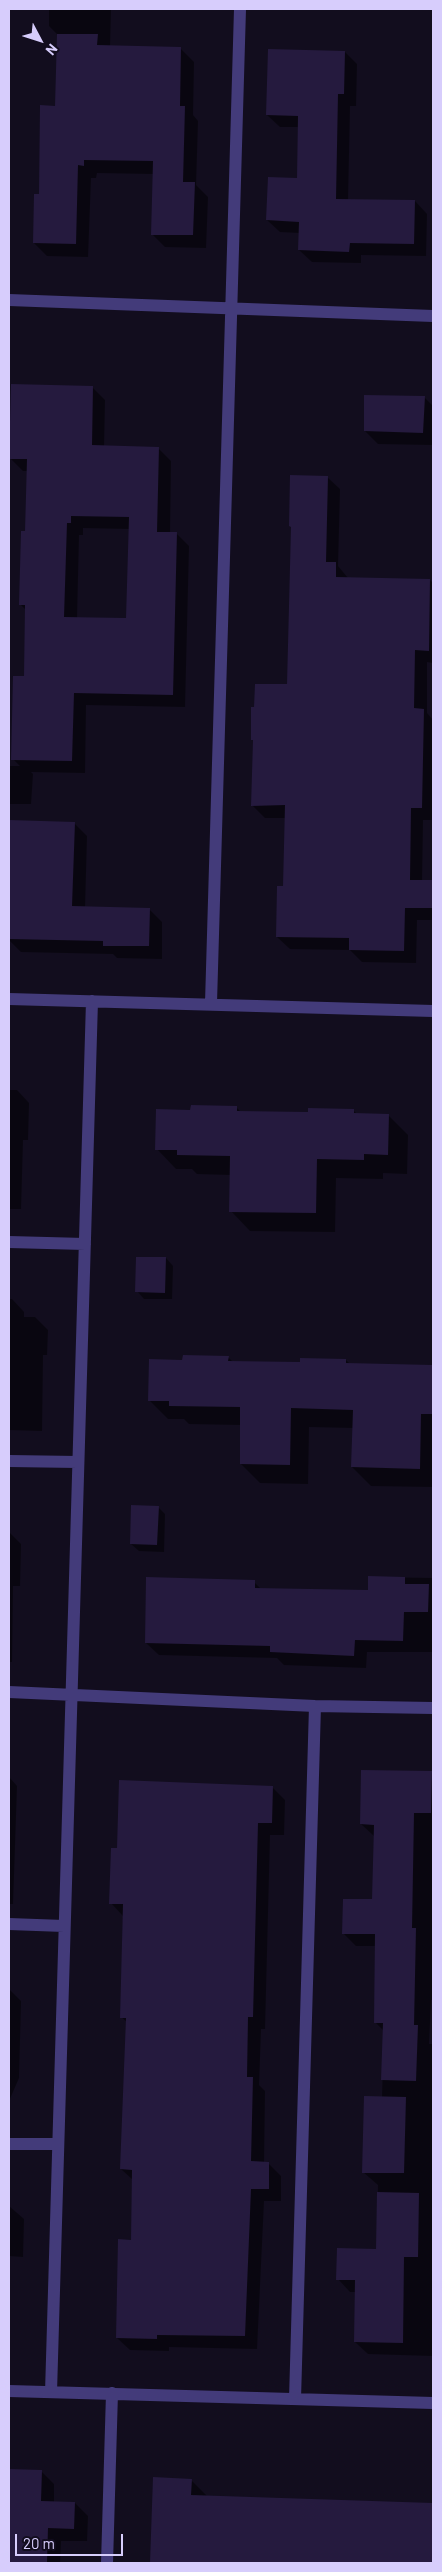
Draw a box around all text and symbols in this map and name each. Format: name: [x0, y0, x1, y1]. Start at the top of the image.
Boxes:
north arrow: [15, 15, 65, 65]
text: N: [42, 41, 61, 59]
scale bar: [18, 2524, 125, 2556]
text: 20 m: [23, 2534, 55, 2552]

